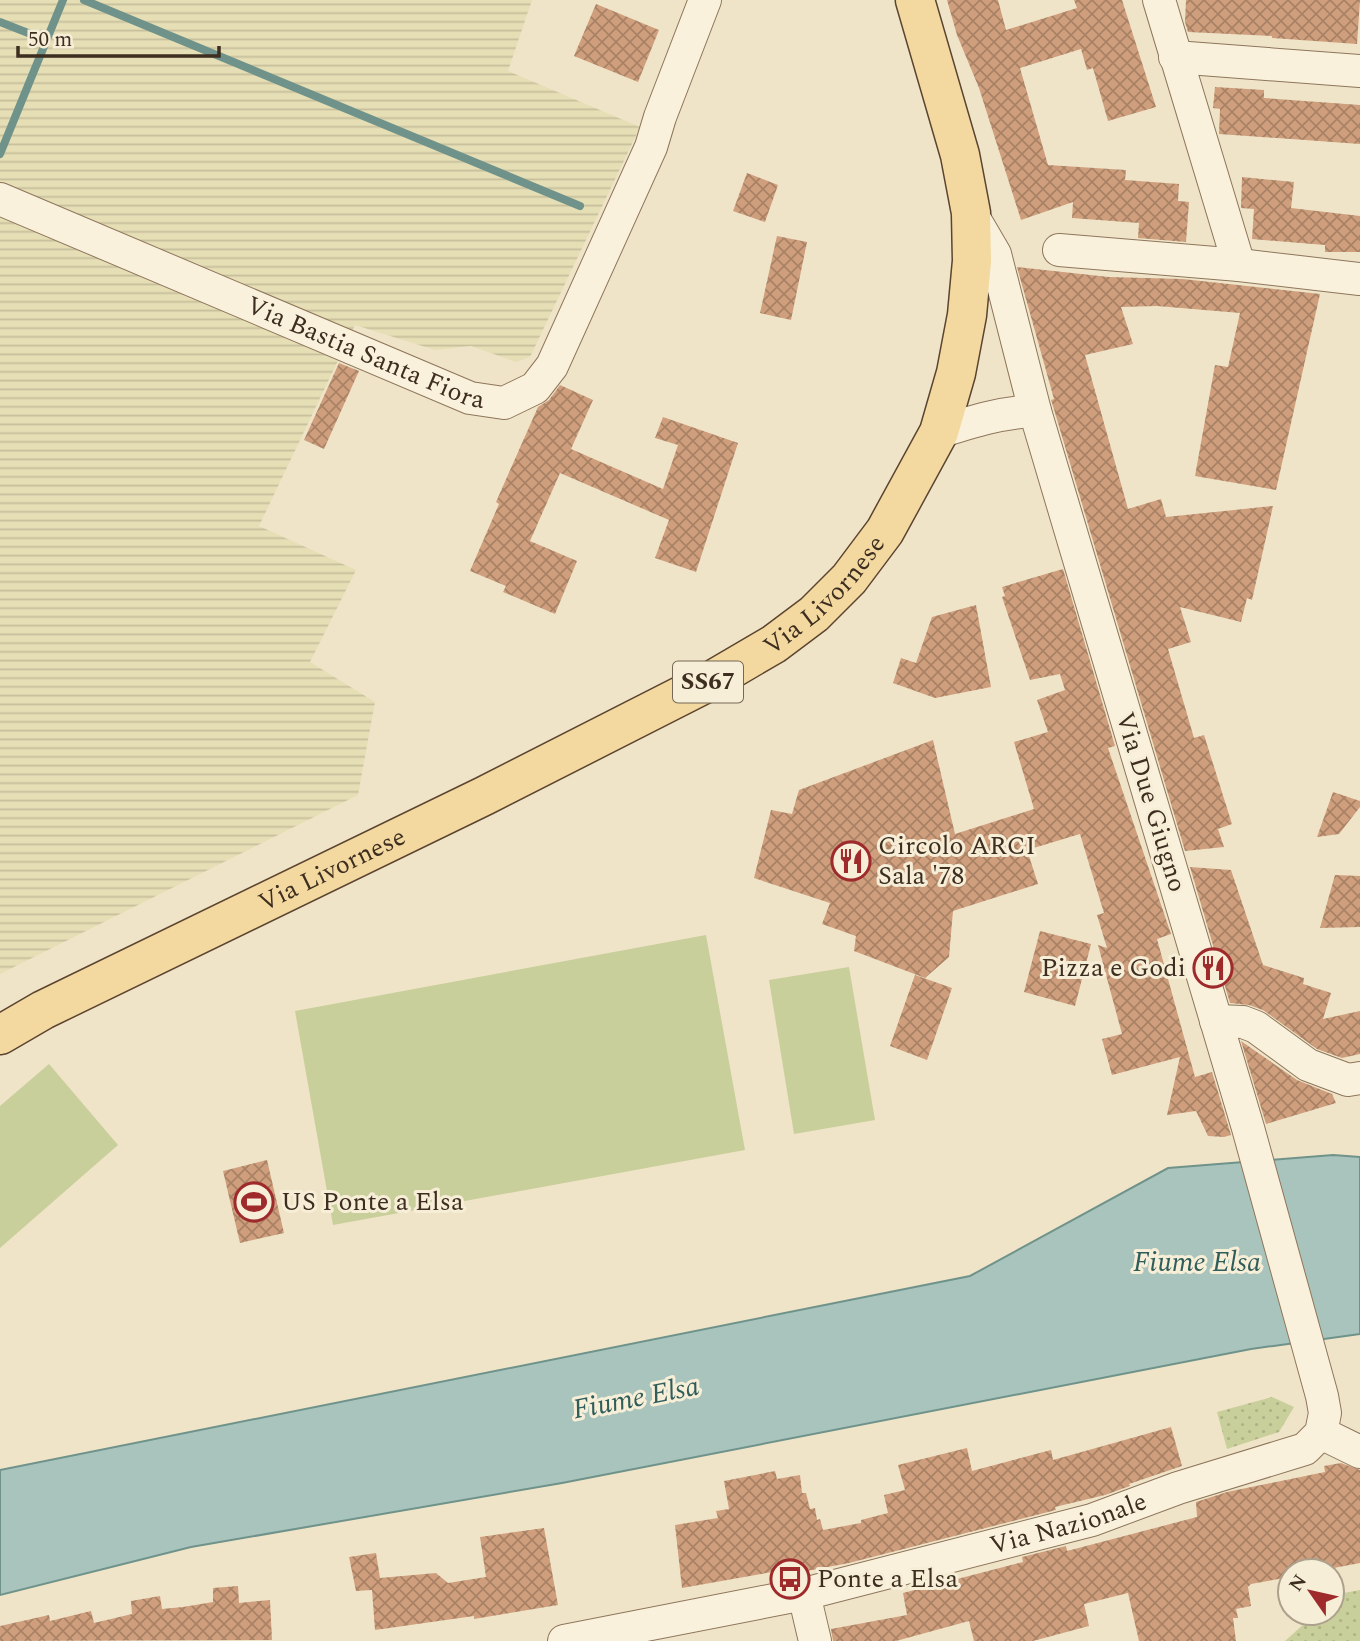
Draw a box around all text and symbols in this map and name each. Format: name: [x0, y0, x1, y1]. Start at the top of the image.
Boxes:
scale bar: [18, 14, 219, 58]
text: 50 m: [28, 24, 72, 56]
street label: Via Bastia Santa Fiora: [240, 285, 488, 420]
street label: Via Livornese: [755, 526, 896, 666]
road number: SS67: [673, 662, 743, 702]
street label: Via Due Giugno: [1105, 707, 1197, 897]
street label: Via Livornese: [251, 817, 413, 923]
place label: Circolo ARCI Sala '78: [878, 826, 1036, 896]
restaurant icon: Circolo ARCI Sala '78: [830, 840, 872, 882]
restaurant icon: Pizza e Godi: [1192, 947, 1234, 989]
place label: Pizza e Godi: [1041, 948, 1186, 988]
sports icon: US Ponte a Elsa: [233, 1181, 275, 1223]
place label: US Ponte a Elsa: [281, 1182, 464, 1222]
water label: Fiume Elsa: [1133, 1241, 1261, 1284]
water label: Fiume Elsa: [569, 1365, 703, 1431]
street label: Via Nazionale: [985, 1481, 1153, 1566]
north arrow: [1276, 1557, 1346, 1627]
bus stop icon: Ponte a Elsa: [769, 1558, 811, 1600]
place label: Ponte a Elsa: [817, 1559, 959, 1599]
text: N: [1282, 1569, 1315, 1598]

